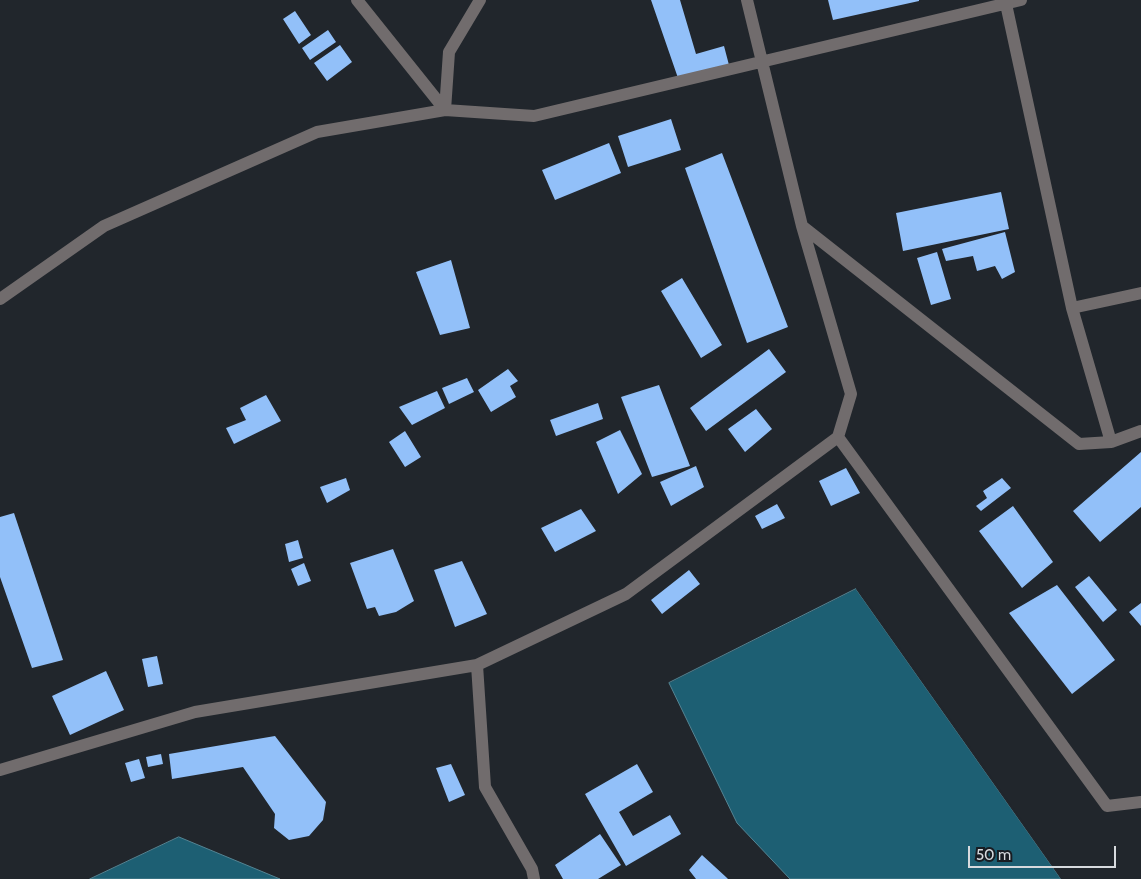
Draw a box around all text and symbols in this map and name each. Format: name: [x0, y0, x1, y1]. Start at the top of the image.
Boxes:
scale bar: [971, 836, 1118, 868]
text: 50 m: [976, 846, 1011, 864]

